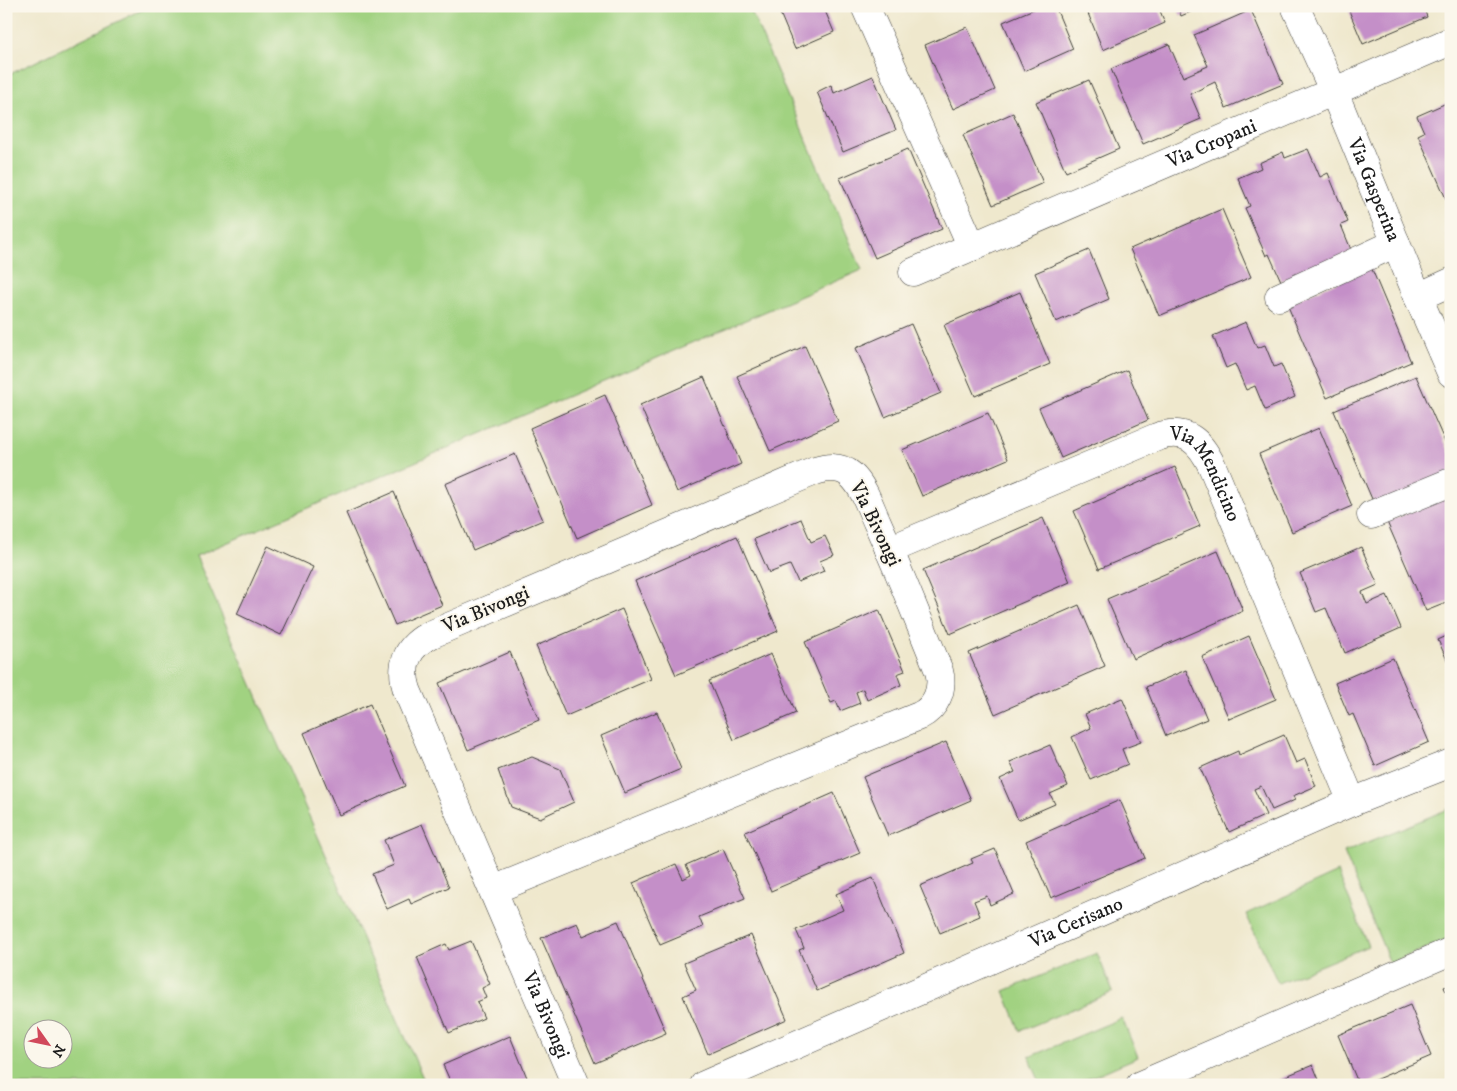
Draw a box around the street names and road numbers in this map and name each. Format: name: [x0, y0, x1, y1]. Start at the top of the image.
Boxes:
street label: Via Cropani: [1162, 114, 1260, 174]
street label: Via Gasperina: [1341, 133, 1407, 246]
street label: Via Mendicino: [1168, 421, 1246, 525]
street label: Via Bivongi: [843, 476, 906, 571]
street label: Via Bivongi: [438, 581, 533, 640]
street label: Via Cerisano: [1024, 891, 1127, 954]
street label: Via Bivongi: [516, 967, 576, 1062]

